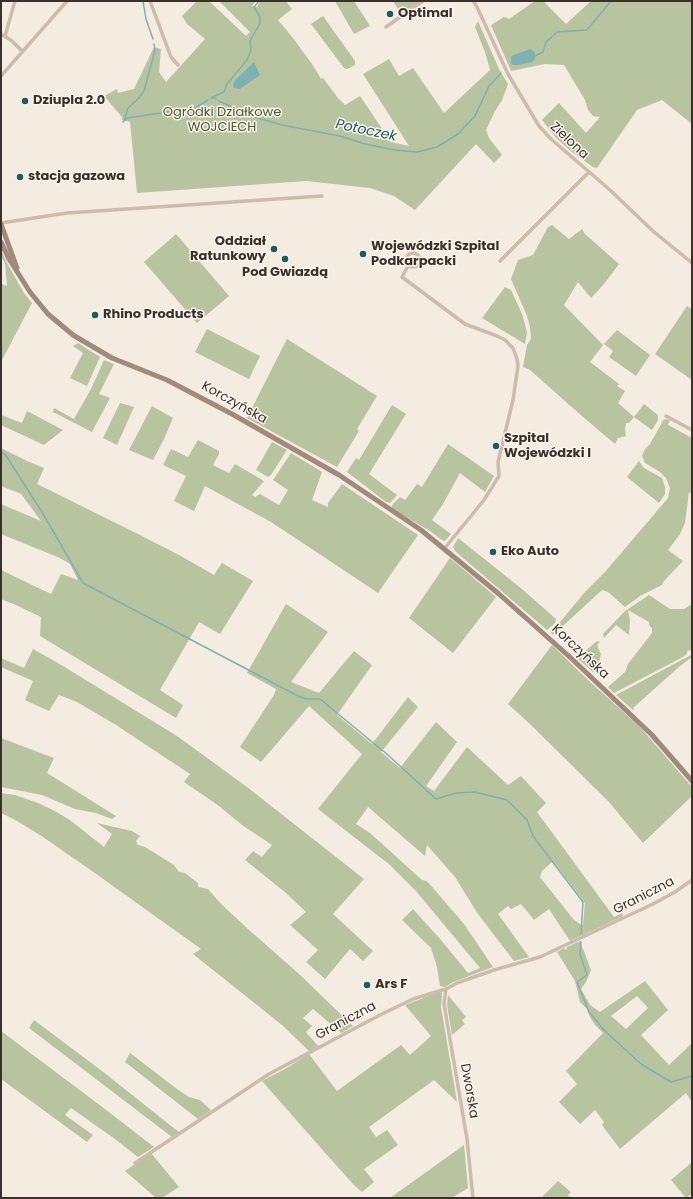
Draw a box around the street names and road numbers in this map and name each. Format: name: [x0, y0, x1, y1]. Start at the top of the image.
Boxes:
street label: Zielona: [547, 119, 591, 163]
street label: Korczyńska: [198, 379, 270, 427]
street label: Korczyńska: [548, 622, 612, 682]
street label: Graniczna: [611, 874, 677, 918]
street label: Graniczna: [313, 999, 379, 1043]
street label: Dworska: [457, 1062, 481, 1120]

